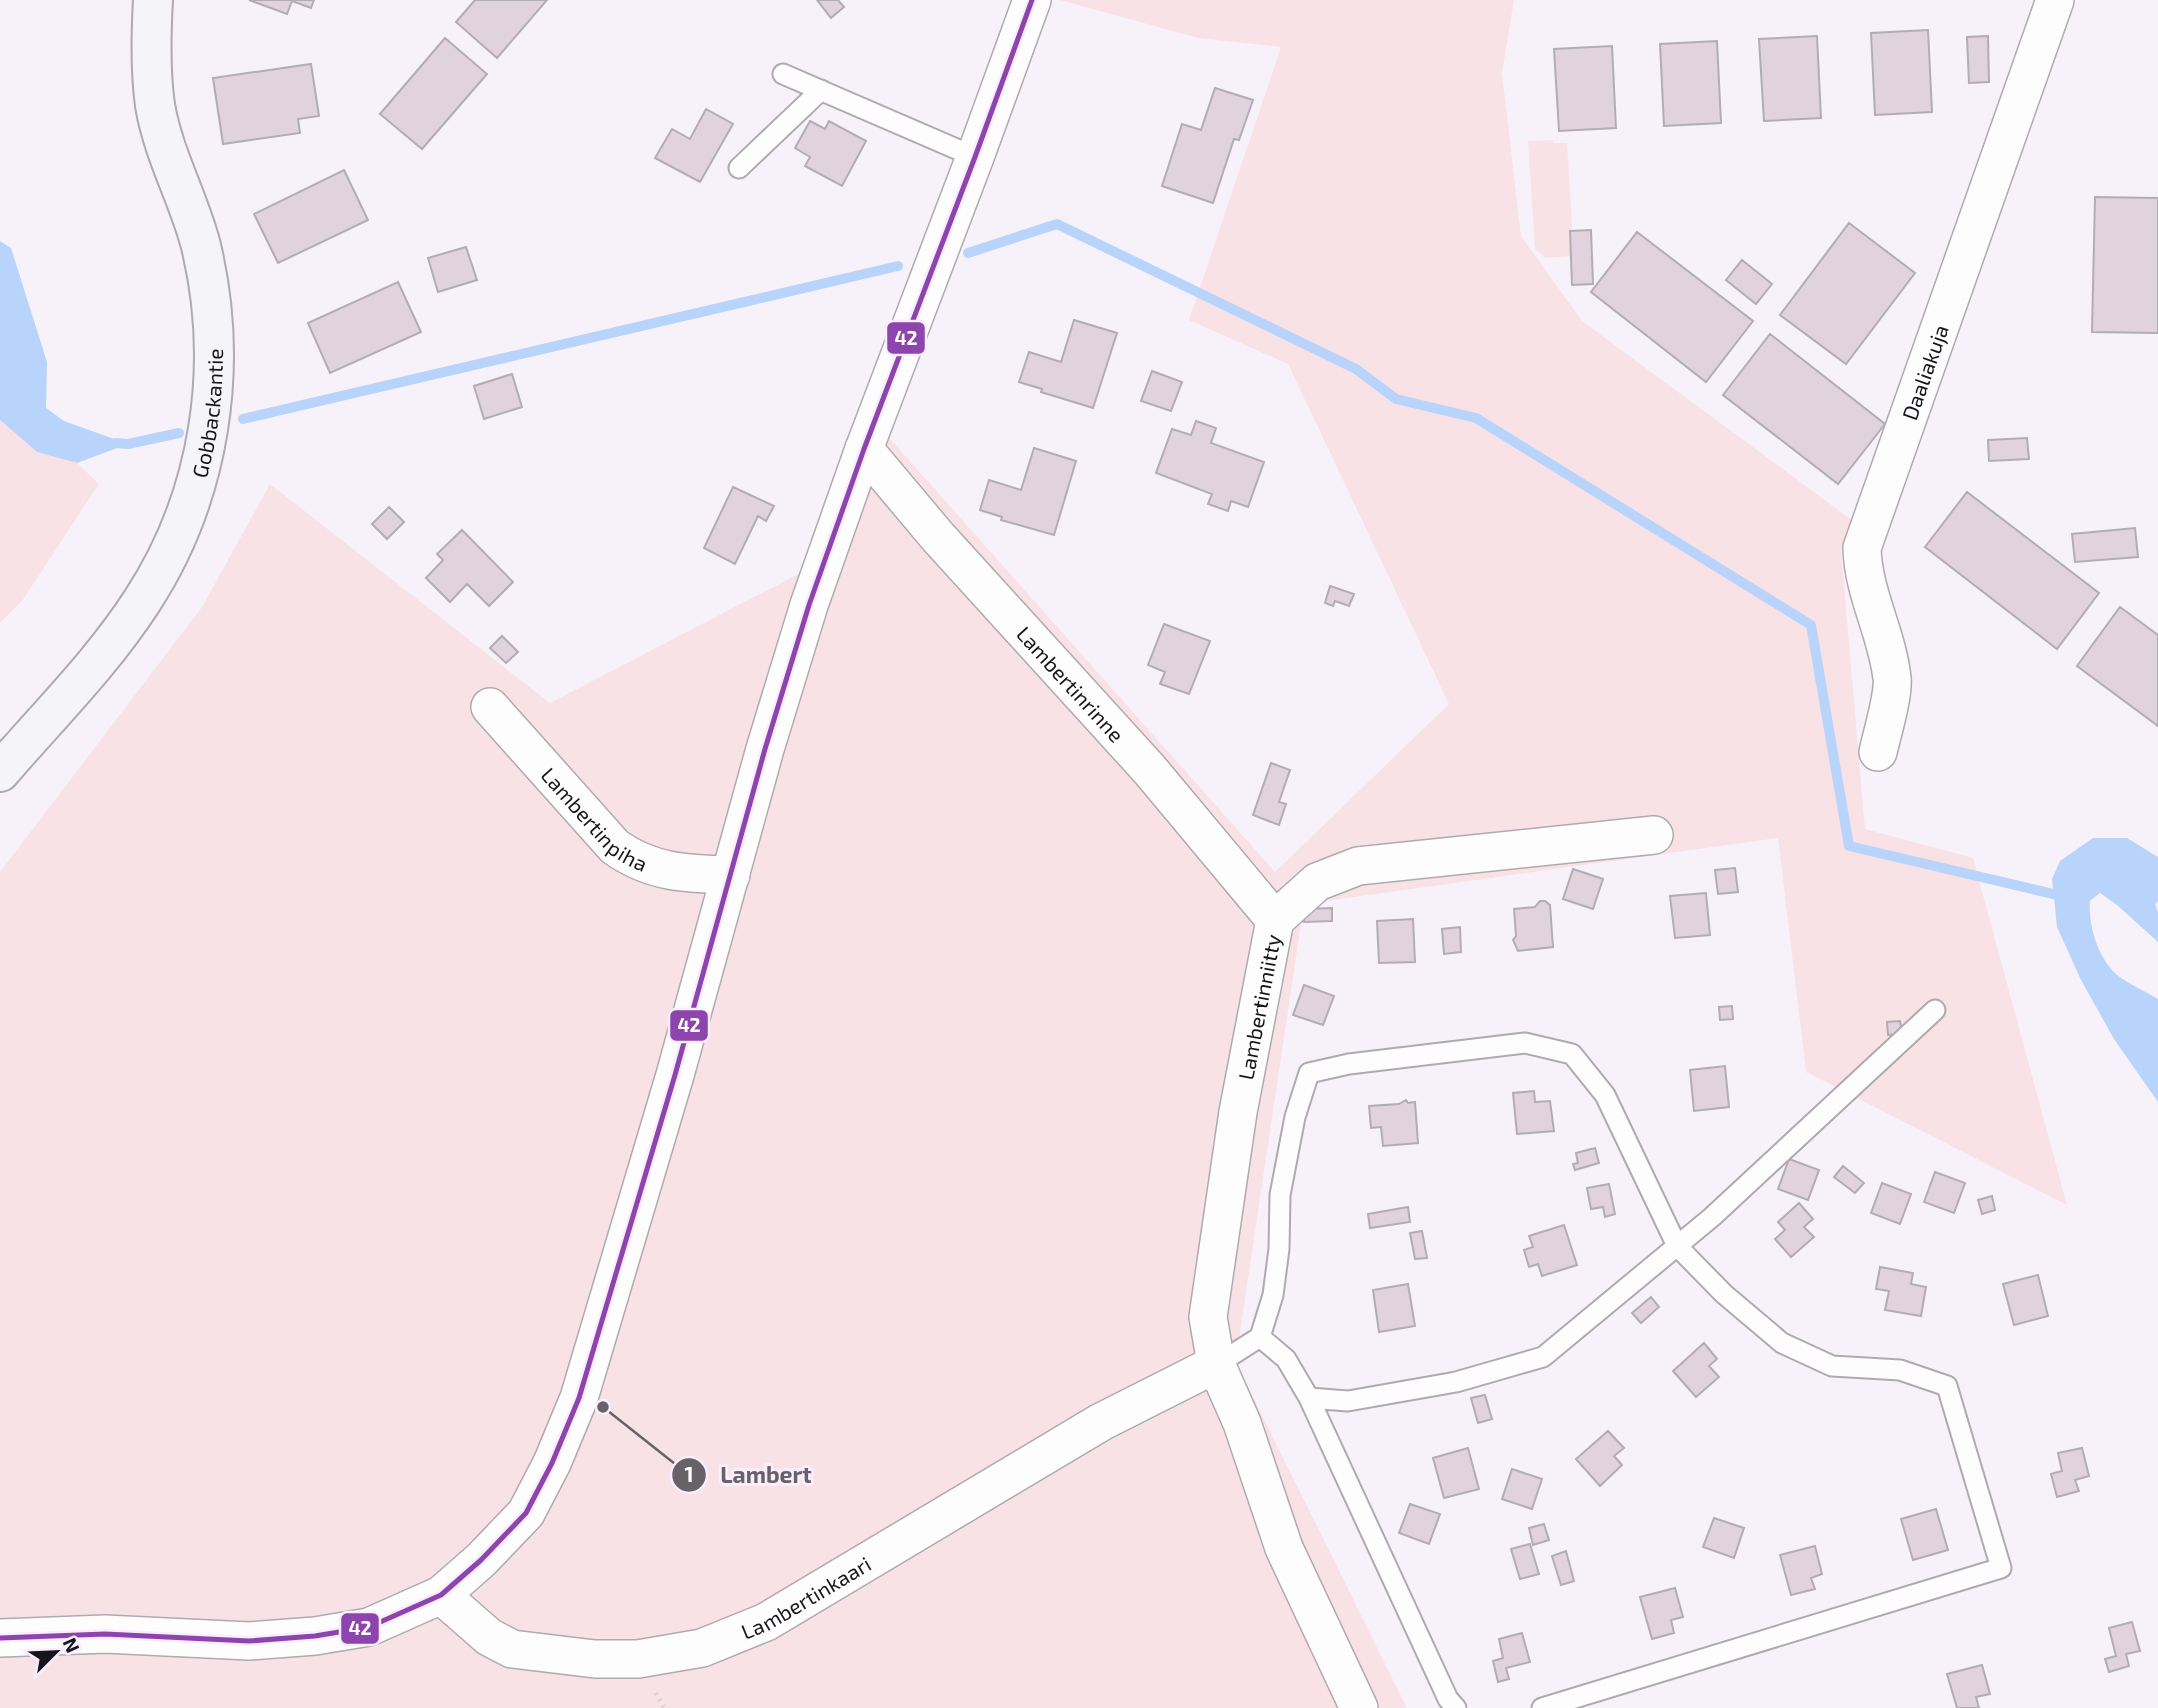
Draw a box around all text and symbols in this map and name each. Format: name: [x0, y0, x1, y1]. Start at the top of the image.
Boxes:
line badge: 42: [886, 321, 926, 355]
street label: Daaliakuja: [1896, 321, 1952, 423]
text: 42: [894, 326, 918, 349]
street label: Gobbackantie: [186, 348, 226, 480]
street label: Lambertinrinne: [1012, 621, 1130, 746]
street label: Lambertinpiha: [537, 762, 651, 875]
street label: Lambertinniitty: [1232, 932, 1285, 1082]
line badge: 42: [669, 1009, 709, 1042]
text: 42: [677, 1013, 701, 1036]
callout: Lambert: [671, 1453, 826, 1497]
text: Lambert: [720, 1460, 812, 1488]
text: 1: [684, 1461, 694, 1486]
street label: Lambertinkaari: [737, 1550, 875, 1643]
line badge: 42: [340, 1612, 380, 1645]
text: 42: [348, 1616, 372, 1639]
north arrow: [21, 1617, 91, 1687]
text: N: [59, 1634, 85, 1656]

